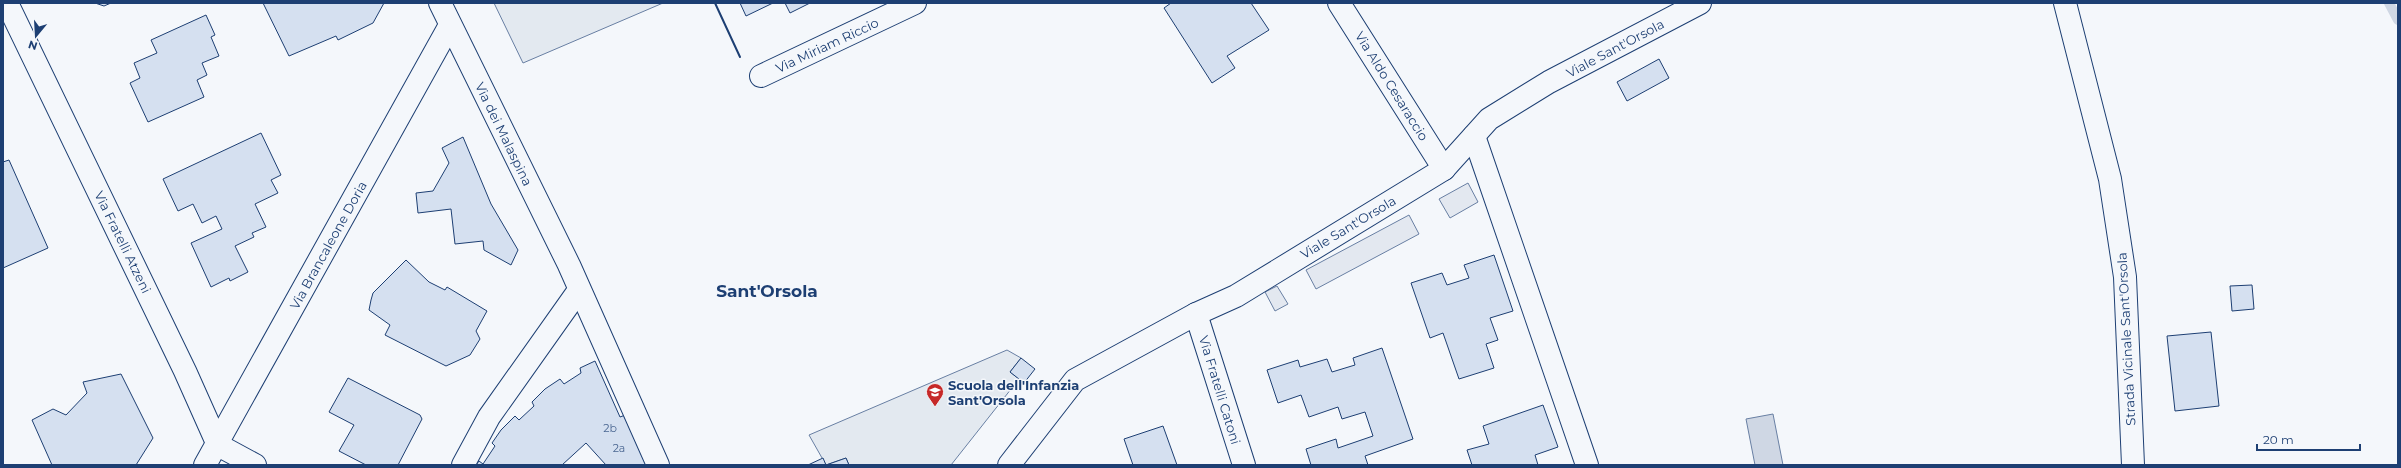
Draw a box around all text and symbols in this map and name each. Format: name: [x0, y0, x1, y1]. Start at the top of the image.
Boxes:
street label: Via Miriam Riccio: [773, 14, 881, 76]
street label: Viale Sant'Orsola: [1563, 15, 1667, 81]
north arrow: [16, 16, 56, 56]
street label: Via Aldo Cesaraccio: [1352, 28, 1432, 144]
text: N: [27, 37, 39, 54]
street label: Via dei Malaspina: [472, 80, 536, 188]
street label: Via Brancaleone Doria: [286, 178, 370, 312]
street label: Via Fratelli Atzeni: [91, 188, 155, 296]
street label: Viale Sant'Orsola: [1297, 192, 1399, 262]
street label: Strada Vicinale Sant'Orsola: [2113, 252, 2139, 426]
district label: Sant'Orsola: [716, 281, 818, 301]
street label: Via Fratelli Catoni: [1196, 334, 1244, 446]
place label: Scuola dell'Infanzia Sant'Orsola: [948, 377, 1079, 408]
school or university icon: Scuola dell'Infanzia Sant'Orsola: [925, 382, 945, 407]
house number: 2b: [603, 421, 617, 435]
scale bar: [2257, 426, 2360, 452]
text: 20 m: [2263, 432, 2294, 447]
house number: 2a: [613, 441, 625, 455]

